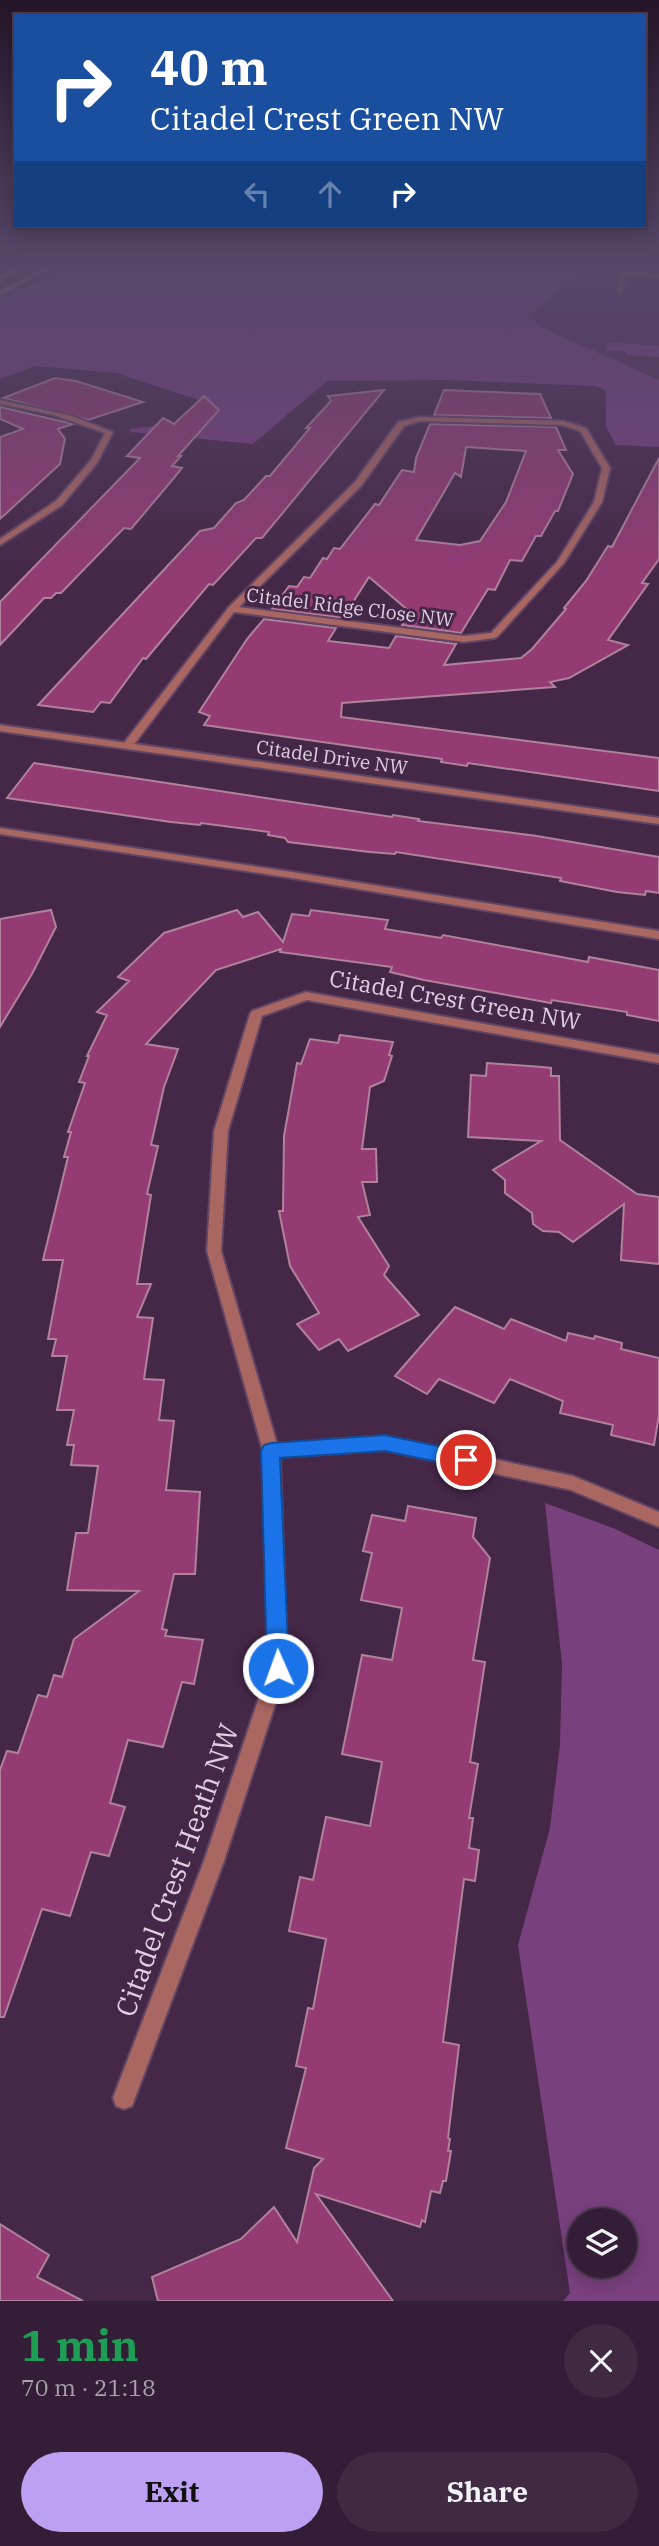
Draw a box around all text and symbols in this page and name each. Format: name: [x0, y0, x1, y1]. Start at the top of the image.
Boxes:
text: 40 m: [150, 35, 268, 98]
icon: right: [35, 42, 126, 133]
text: Citadel Crest Green NW: [150, 97, 504, 139]
icon: left: [238, 175, 276, 213]
icon: ahead: [311, 175, 349, 213]
icon: right: [384, 175, 422, 213]
street label: Citadel Ridge Close NW: [245, 582, 455, 632]
street label: Citadel Drive NW: [255, 734, 409, 780]
street label: Citadel Crest Green NW: [327, 962, 583, 1036]
pin: [436, 1430, 496, 1490]
icon: arrive: [447, 1441, 485, 1479]
position arrow: [241, 1631, 315, 1705]
street label: Citadel Crest Heath NW: [106, 1718, 247, 2021]
map controls: [567, 2208, 637, 2278]
button: layers: [567, 2208, 637, 2278]
text: 1 min: [21, 2318, 139, 2373]
button: close: [564, 2324, 638, 2398]
text: 70 m · 21:18: [21, 2372, 156, 2402]
button: Exit: [21, 2452, 323, 2532]
button: Share: [337, 2452, 638, 2532]

